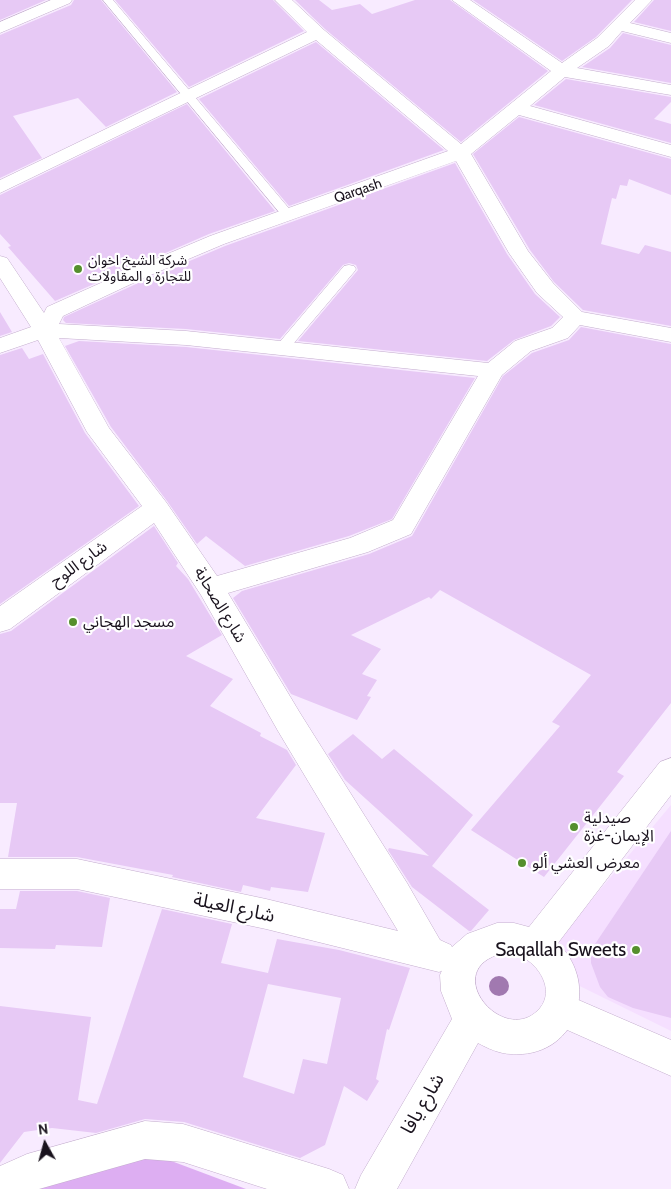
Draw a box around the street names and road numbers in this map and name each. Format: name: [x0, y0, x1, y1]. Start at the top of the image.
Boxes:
street label: Qarqash: [332, 175, 384, 207]
street label: شارع اللوح: [47, 537, 111, 591]
street label: شارع الصحابة: [190, 564, 250, 646]
street label: شارع العيلة: [191, 888, 277, 928]
street label: شارع يافا: [396, 1069, 450, 1139]

